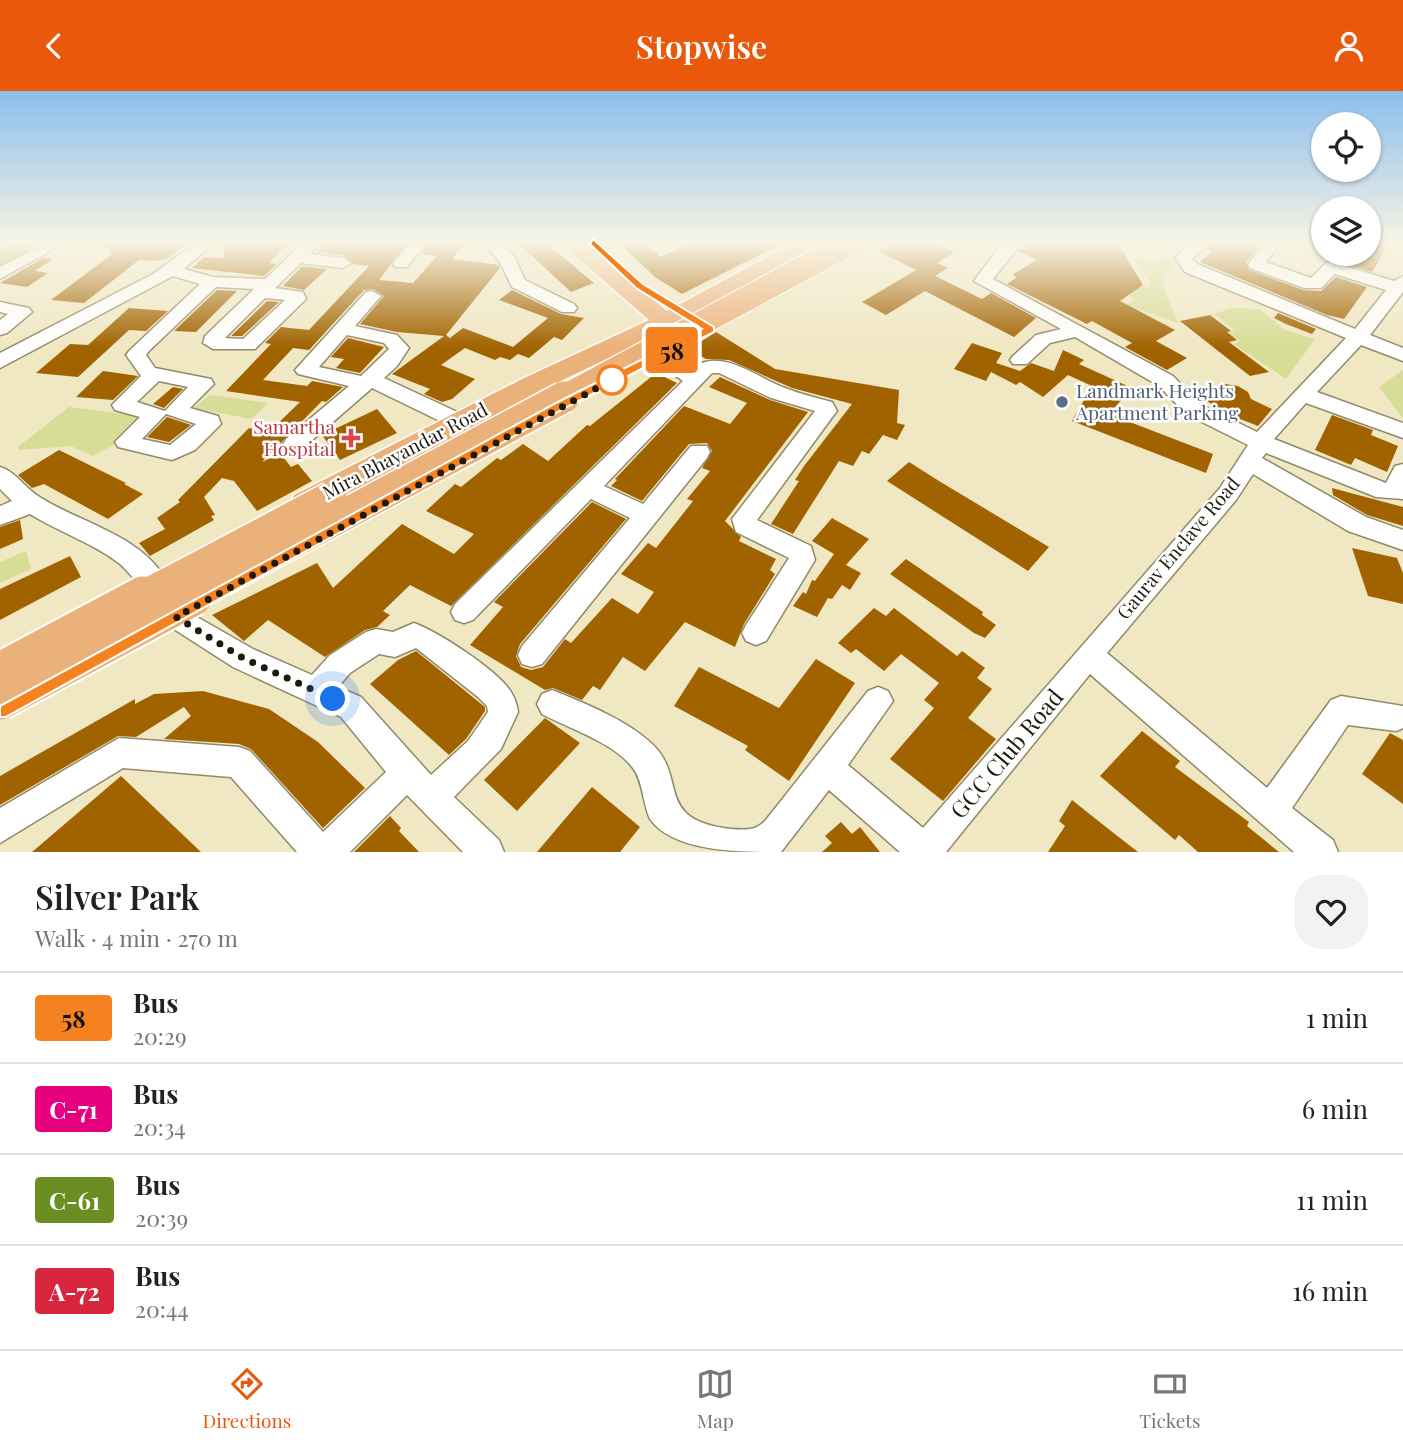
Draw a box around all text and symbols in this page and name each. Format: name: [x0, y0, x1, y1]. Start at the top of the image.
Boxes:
text: Stopwise: [636, 24, 767, 67]
icon: back: [35, 27, 73, 65]
icon: person: [1330, 27, 1368, 65]
map controls: [1311, 112, 1381, 266]
button: locate: [1311, 112, 1381, 182]
button: layers: [1311, 196, 1381, 266]
line badge: 58: [640, 327, 704, 373]
text: 58: [660, 334, 684, 366]
unlabelled marker: [597, 365, 627, 395]
place label: Landmark Heights Apartment Parking: [1075, 377, 1238, 425]
marker: Landmark Heights Apartment Parking: [1054, 394, 1070, 410]
street label: Mira Bhayandar Road: [317, 396, 492, 505]
place label: Samartha Hospital: [253, 413, 336, 461]
marker: Samartha Hospital: [341, 428, 361, 448]
street label: Gaurav Enclave Road: [1110, 471, 1245, 624]
your location: [315, 681, 350, 716]
street label: GCC Club Road: [942, 682, 1069, 824]
text: Silver Park: [35, 874, 199, 918]
button: heart: [1294, 875, 1368, 949]
text: Walk · 4 min · 270 m: [35, 922, 238, 953]
text: Bus: [133, 985, 178, 1020]
text: 1 min: [1306, 1000, 1368, 1035]
text: 58: [61, 1002, 86, 1034]
text: 20:29: [133, 1020, 187, 1051]
text: Bus: [133, 1076, 178, 1111]
text: 6 min: [1302, 1091, 1368, 1126]
text: C-71: [49, 1093, 98, 1125]
text: 20:34: [133, 1111, 186, 1142]
text: Bus: [135, 1167, 180, 1202]
text: 11 min: [1296, 1182, 1368, 1217]
text: C-61: [49, 1184, 100, 1216]
text: 20:39: [135, 1202, 188, 1233]
text: Bus: [135, 1258, 180, 1293]
text: 16 min: [1292, 1273, 1368, 1308]
text: A-72: [49, 1275, 100, 1307]
text: 20:44: [135, 1293, 189, 1324]
tab: Directions: [202, 1365, 291, 1433]
tab: Map: [696, 1365, 734, 1433]
tab: Tickets: [1139, 1365, 1201, 1433]

